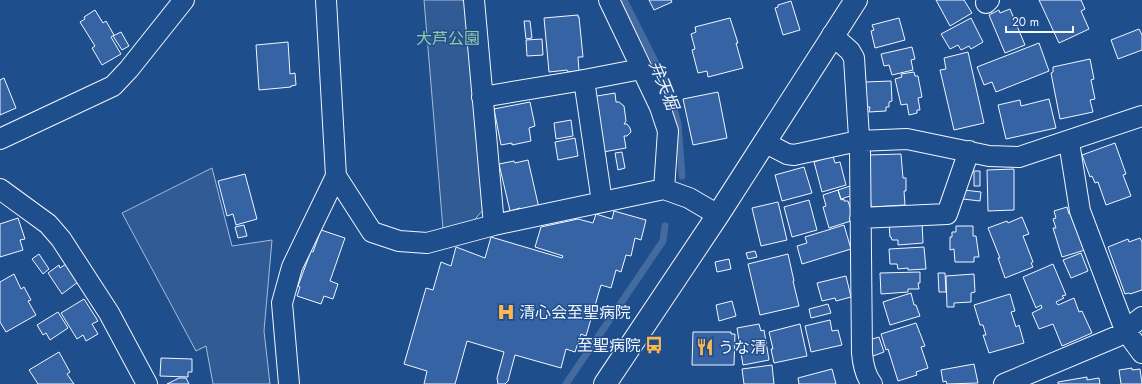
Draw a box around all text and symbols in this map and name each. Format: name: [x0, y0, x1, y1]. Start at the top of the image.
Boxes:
scale bar: [1006, 8, 1073, 34]
text: 20 m: [1012, 13, 1039, 31]
park label: 大芦公園: [416, 27, 480, 50]
water label: 弁天堀: [643, 57, 686, 116]
place label: 清心会至聖病院: [519, 301, 631, 324]
hospital icon: 清心会至聖病院: [496, 302, 516, 322]
place label: 至聖病院: [577, 334, 641, 357]
bus stop icon: 至聖病院: [644, 335, 664, 355]
place label: うな清: [718, 336, 766, 359]
restaurant icon: うな清: [695, 337, 715, 357]

